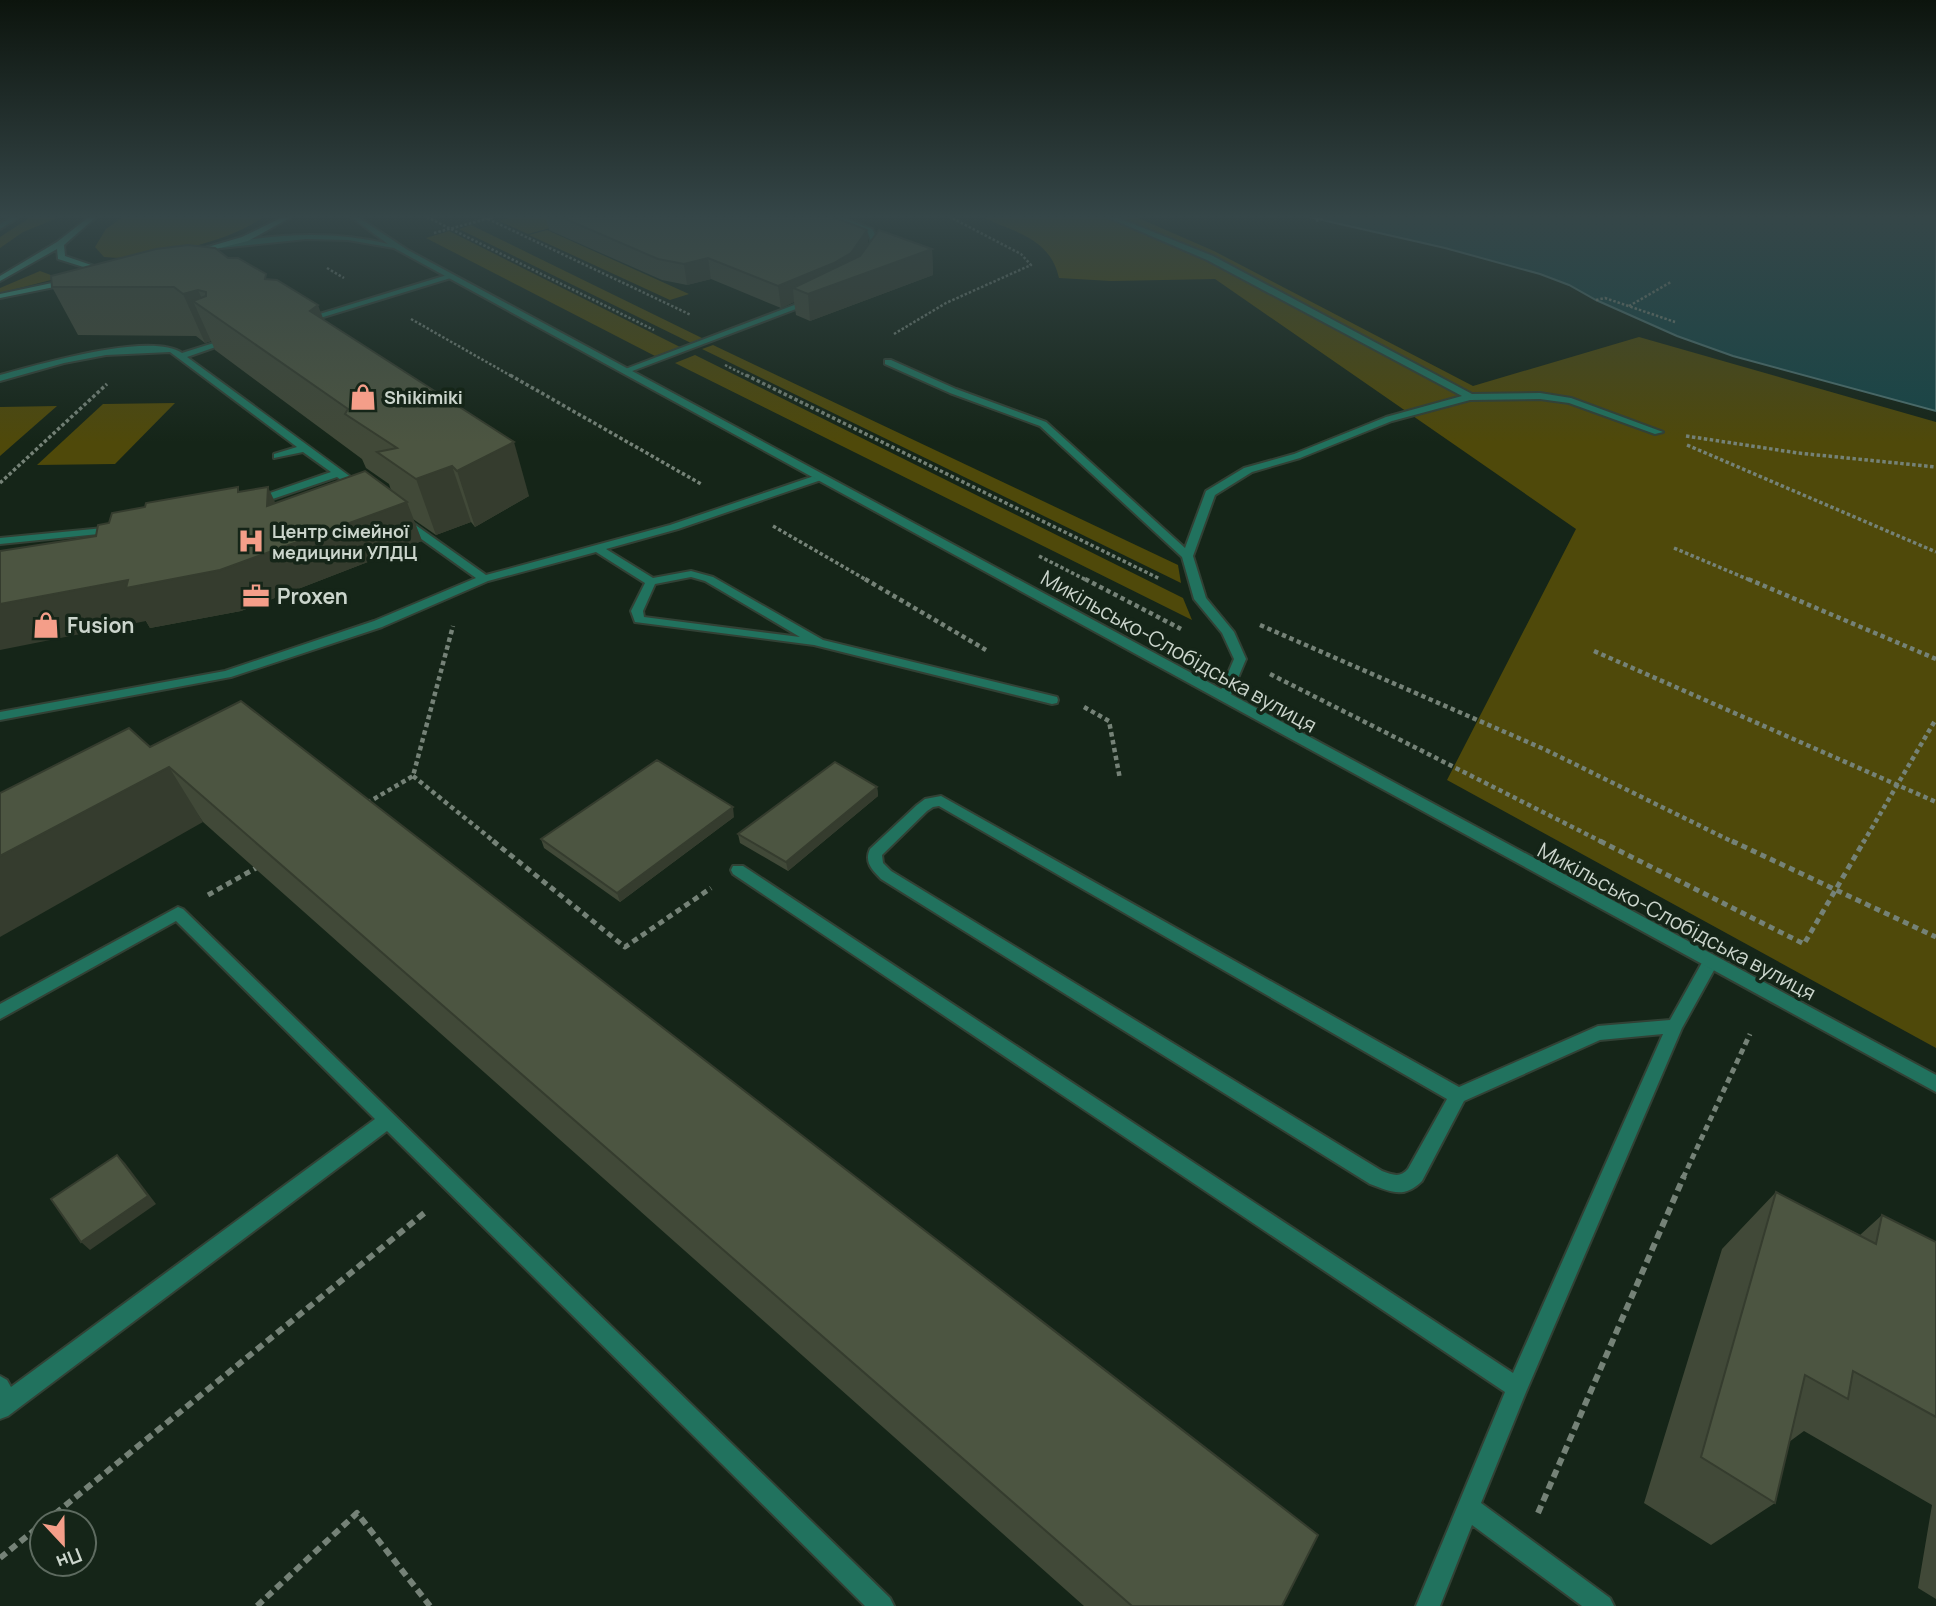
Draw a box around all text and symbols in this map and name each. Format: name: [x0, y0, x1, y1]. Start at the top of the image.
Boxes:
shop icon: Shikimiki: [348, 382, 378, 412]
place label: Shikimiki: [384, 385, 463, 409]
place label: Центр сімейної медицини УЛДЦ: [272, 519, 417, 564]
hospital icon: Центр сімейної медицини УЛДЦ: [236, 526, 266, 556]
street label: Микільсько-Слобідська вулиця: [1036, 563, 1322, 739]
office icon: Proxen: [241, 581, 271, 611]
place label: Proxen: [277, 582, 348, 610]
shop icon: Fusion: [31, 610, 61, 640]
place label: Fusion: [67, 611, 135, 639]
street label: Микільсько-Слобідська вулиця: [1533, 836, 1821, 1006]
north arrow: [28, 1508, 98, 1578]
text: Пн: [53, 1542, 86, 1576]

